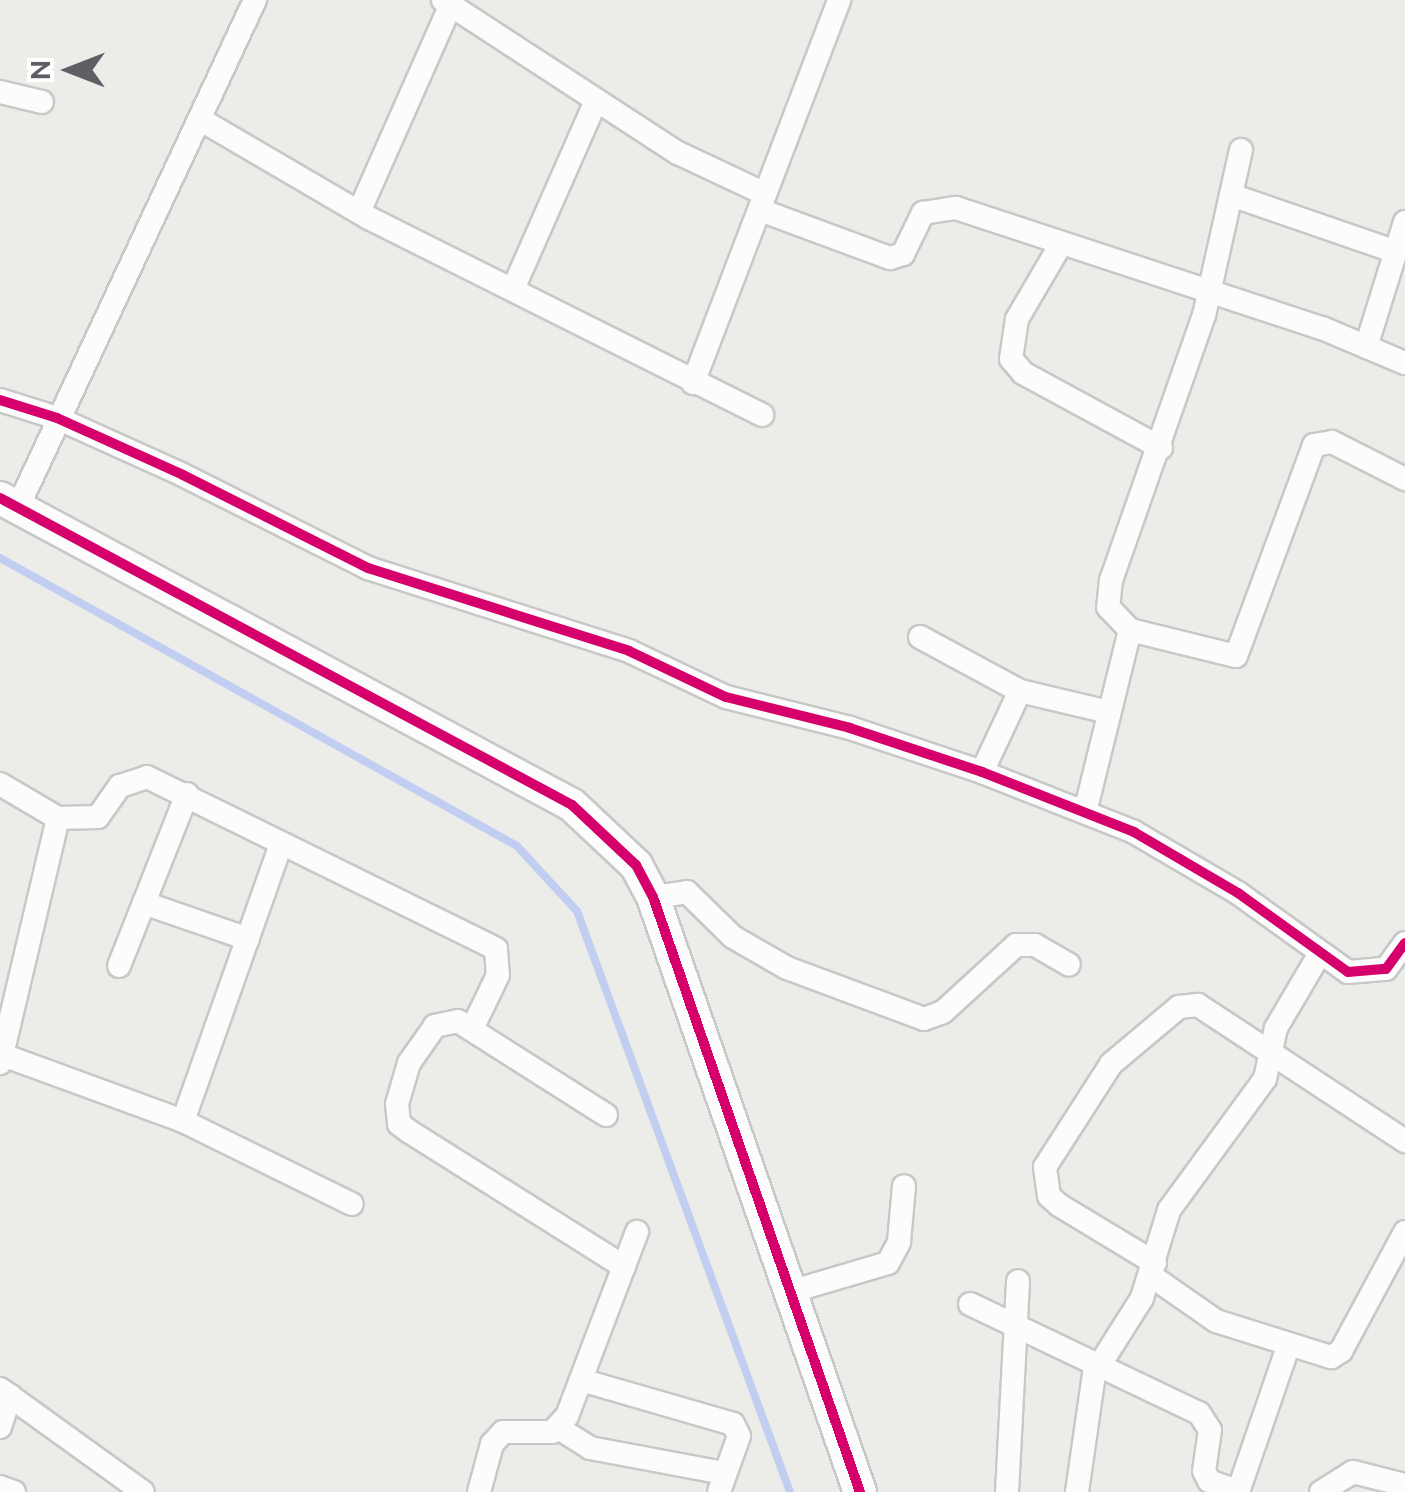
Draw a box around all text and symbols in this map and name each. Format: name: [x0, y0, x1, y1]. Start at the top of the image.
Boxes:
north arrow: [20, 20, 120, 120]
text: N: [24, 60, 55, 80]

